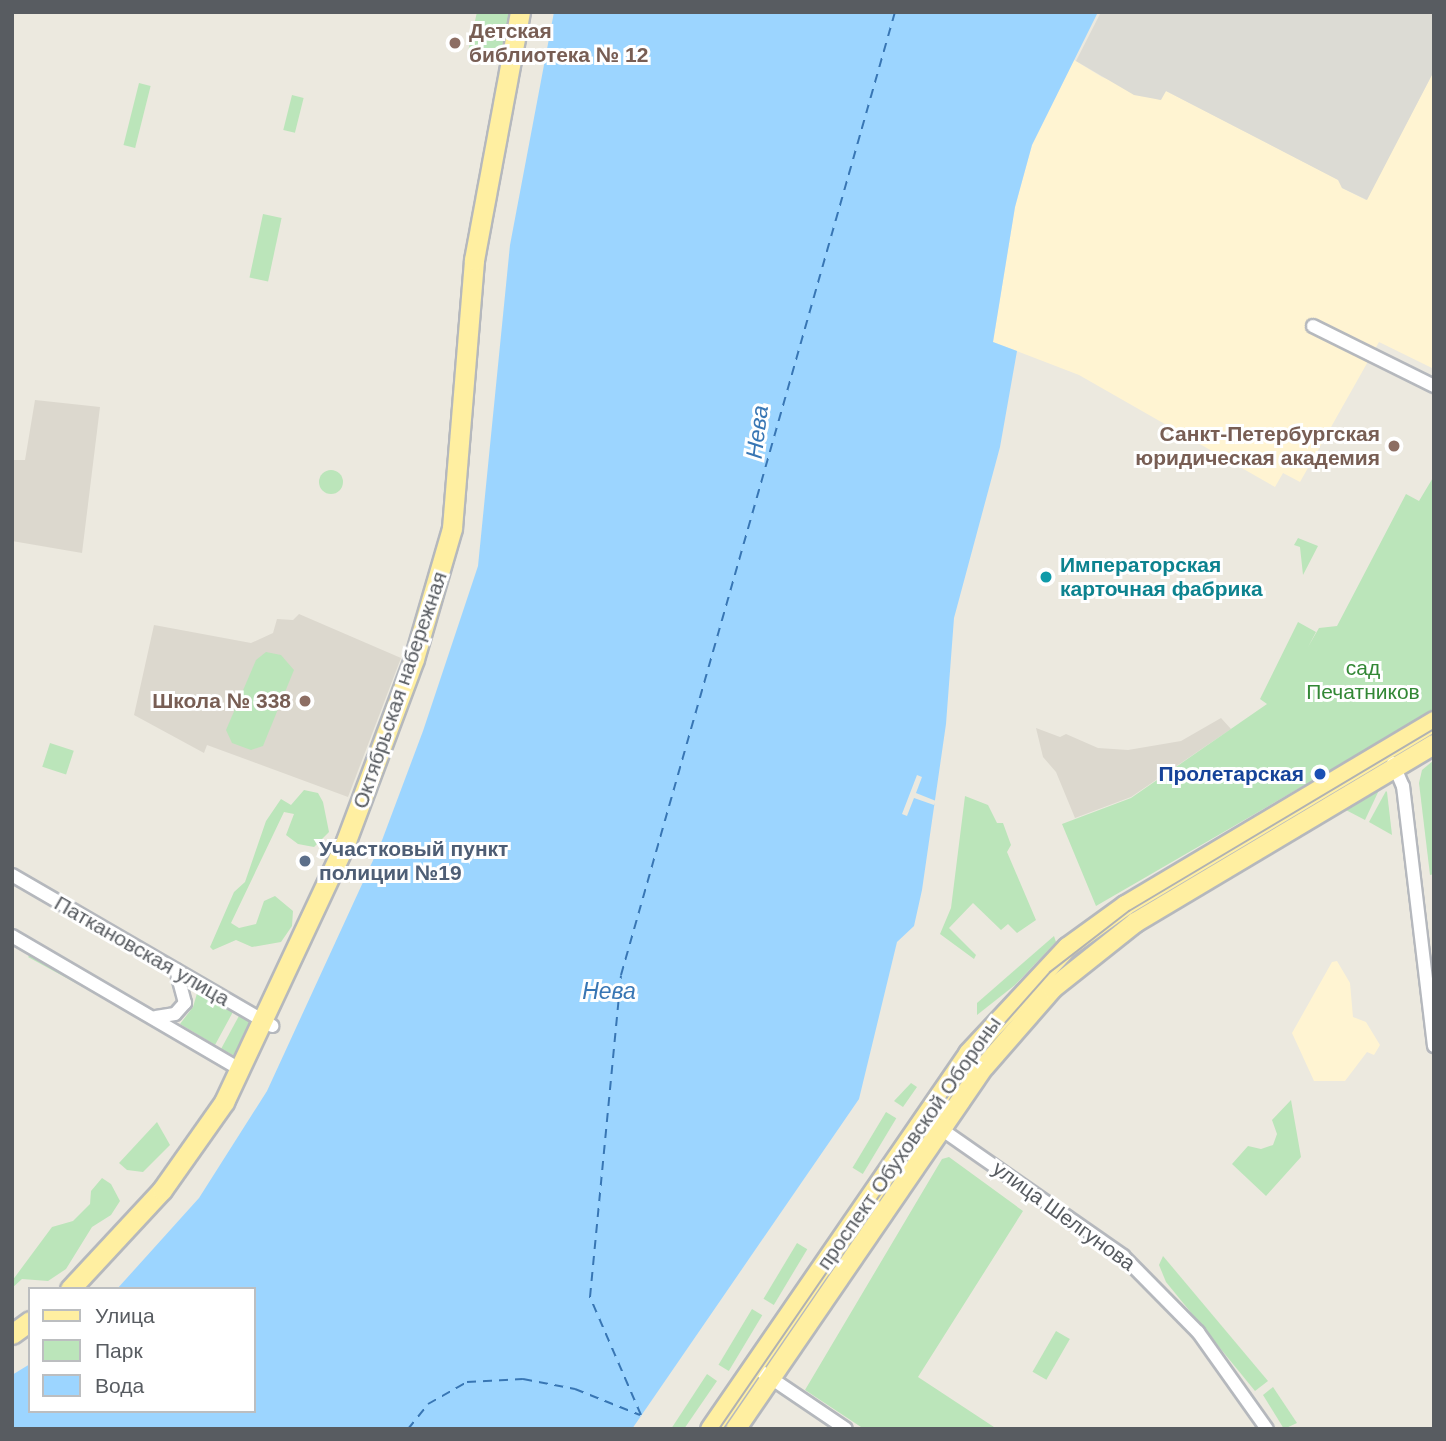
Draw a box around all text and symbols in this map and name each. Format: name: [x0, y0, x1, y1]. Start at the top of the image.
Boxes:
place label: Детская библиотека № 12: [469, 18, 648, 68]
marker: Детская библиотека № 12: [447, 35, 463, 51]
water label: Нева: [740, 404, 774, 460]
place label: Санкт-Петербургская юридическая академия: [1135, 421, 1380, 471]
marker: Санкт-Петербургская юридическая академия: [1386, 438, 1402, 454]
place label: Императорская карточная фабрика: [1060, 552, 1263, 602]
street label: Октябрьская набережная: [348, 568, 452, 812]
marker: Императорская карточная фабрика: [1038, 569, 1054, 585]
park label: сад Печатников: [1306, 655, 1420, 705]
place label: Школа № 338: [152, 688, 291, 714]
marker: Школа № 338: [297, 693, 313, 709]
place label: Пролетарская: [1158, 761, 1304, 787]
marker: Пролетарская: [1310, 764, 1330, 784]
place label: Участковый пункт полиции №19: [319, 836, 508, 886]
marker: Участковый пункт полиции №19: [297, 853, 313, 869]
street label: Паткановская улица: [50, 891, 234, 1011]
water label: Нева: [582, 977, 636, 1005]
street label: проспект Обуховской Обороны: [812, 1011, 1006, 1275]
street label: улица Шелгунова: [988, 1156, 1140, 1276]
legend: [28, 1287, 256, 1413]
text: Улица: [95, 1304, 155, 1327]
text: Парк: [95, 1339, 143, 1362]
text: Вода: [95, 1374, 144, 1397]

